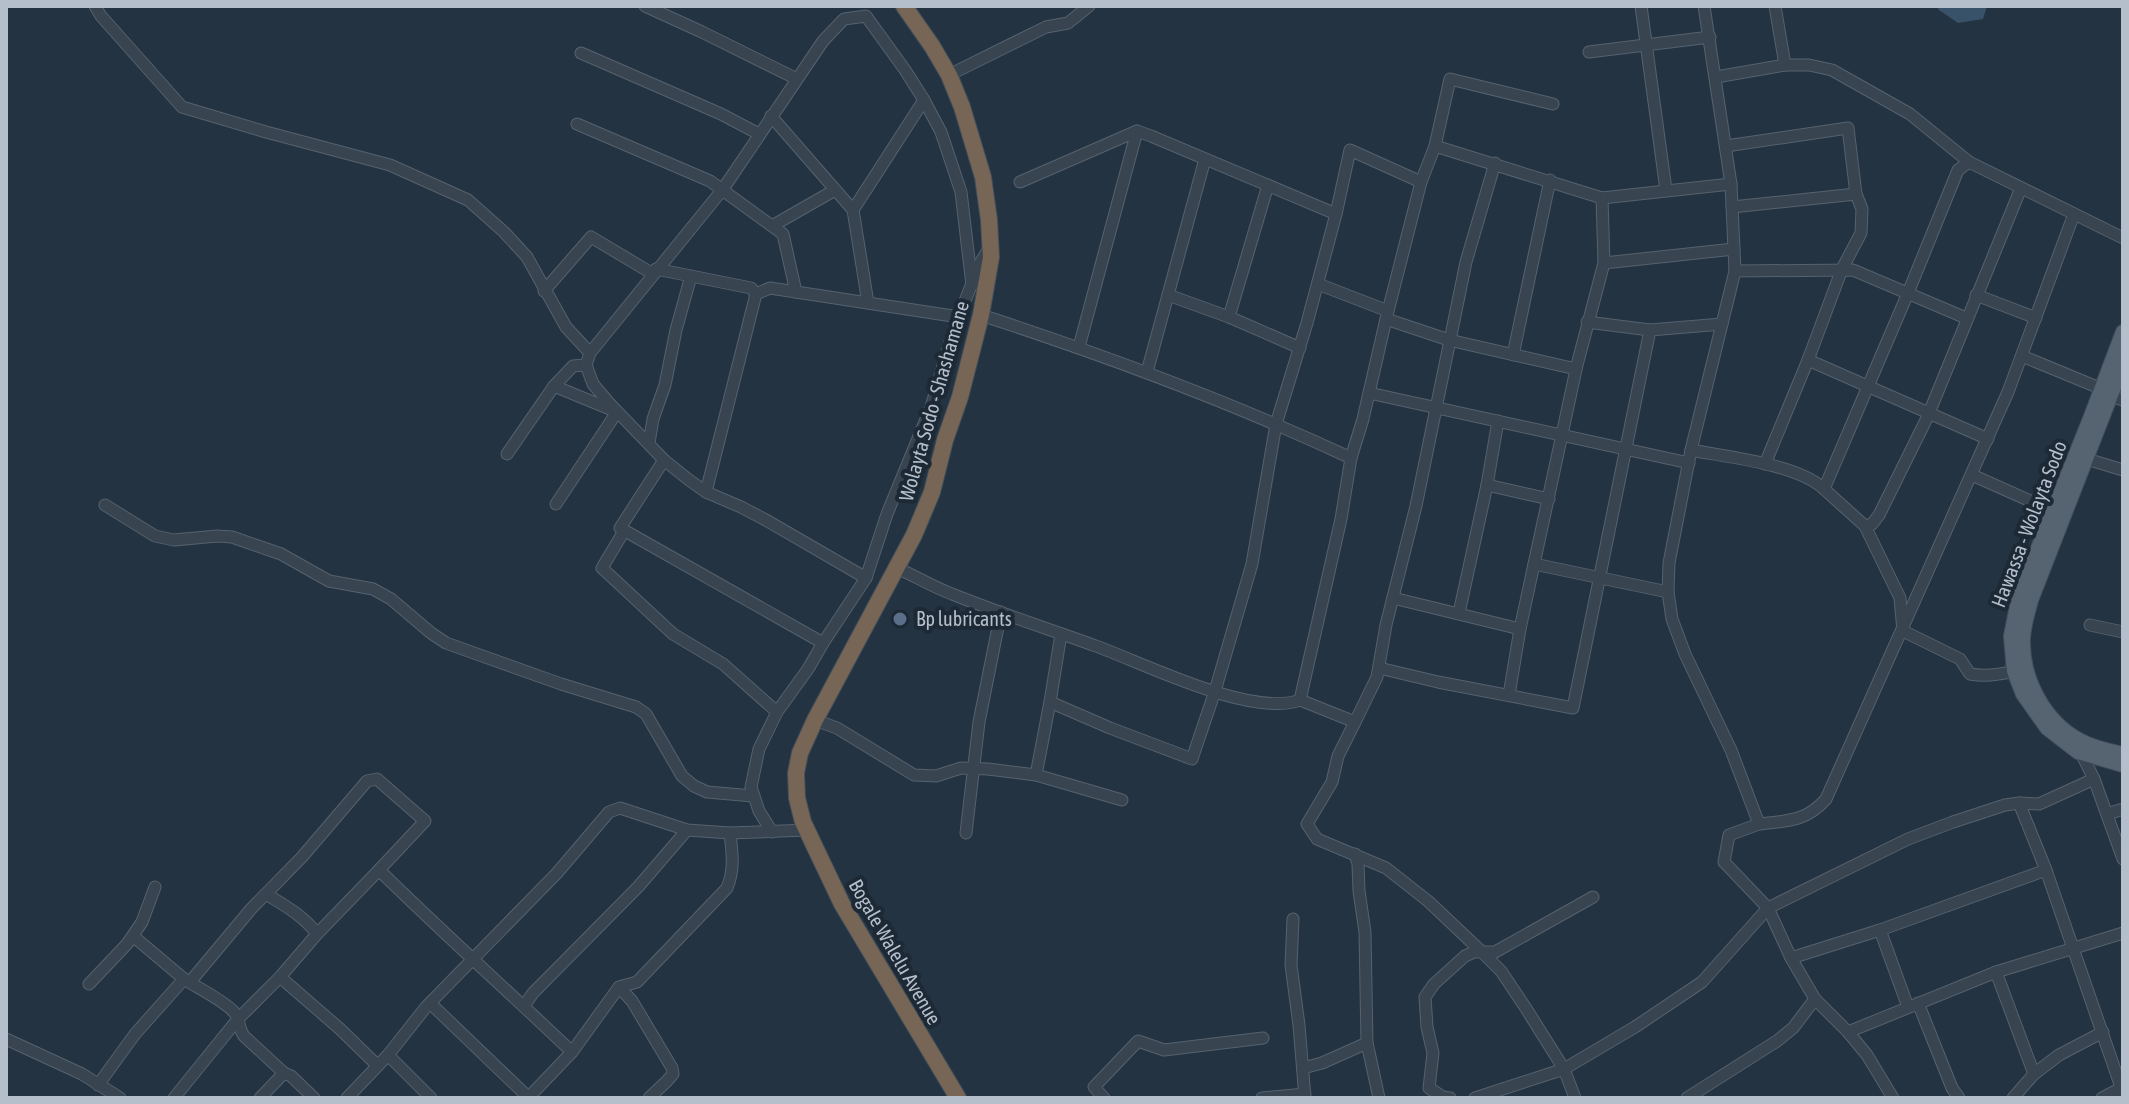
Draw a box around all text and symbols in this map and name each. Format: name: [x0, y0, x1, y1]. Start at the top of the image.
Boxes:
street label: Wolayta Sodo - Shashamane: [894, 298, 973, 504]
street label: Hawassa - Wolayta Sodo: [1986, 437, 2071, 610]
place label: Bp lubricants: [916, 607, 1012, 630]
marker: Bp lubricants: [891, 610, 909, 628]
street label: Bogale Walelu Avenue: [845, 875, 946, 1028]

